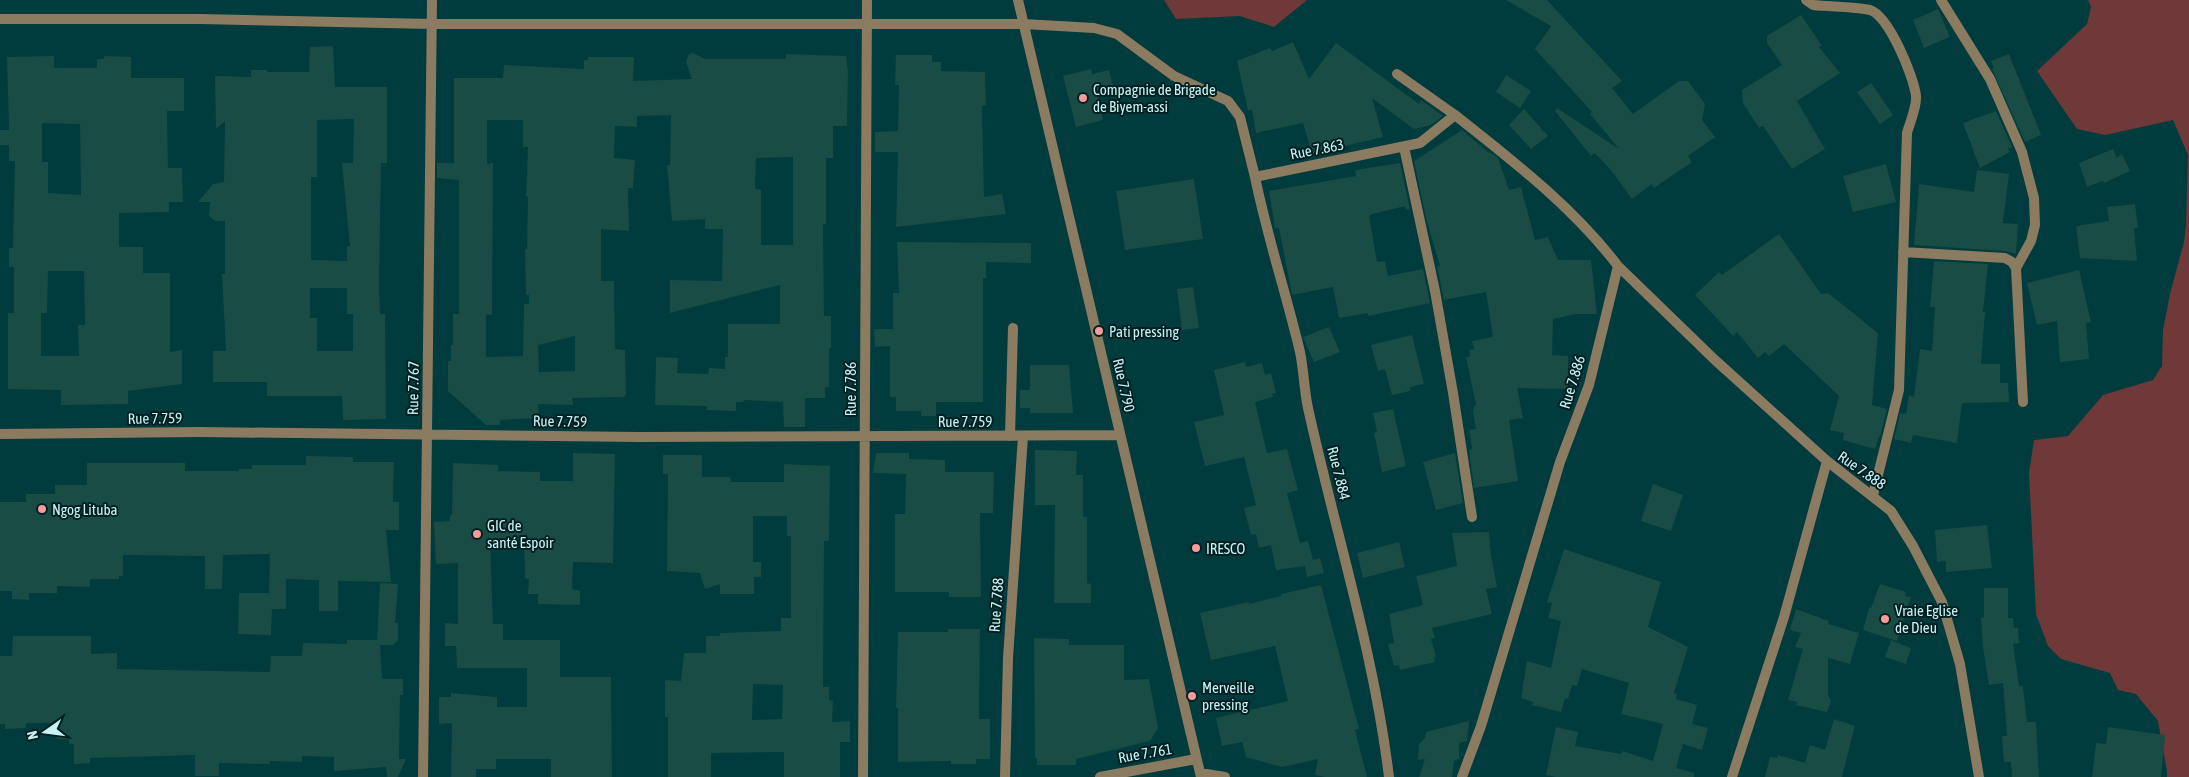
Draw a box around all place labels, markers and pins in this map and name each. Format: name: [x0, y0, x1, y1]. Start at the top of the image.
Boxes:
place label: Compagnie de Brigade de Biyem-assi: [1093, 81, 1216, 115]
marker: Compagnie de Brigade de Biyem-assi: [1077, 92, 1089, 104]
place label: Pati pressing: [1109, 323, 1180, 340]
marker: Pati pressing: [1093, 325, 1105, 337]
place label: Ngog Lituba: [52, 501, 117, 518]
marker: Ngog Lituba: [36, 503, 48, 515]
place label: GIC de santé Espoir: [487, 517, 554, 551]
marker: GIC de santé Espoir: [471, 528, 483, 540]
place label: IRESCO: [1206, 540, 1245, 557]
marker: IRESCO: [1190, 542, 1202, 554]
place label: Vraie Eglise de Dieu: [1895, 602, 1958, 636]
marker: Vraie Eglise de Dieu: [1879, 613, 1891, 625]
place label: Merveille pressing: [1202, 679, 1254, 713]
marker: Merveille pressing: [1186, 690, 1198, 702]

